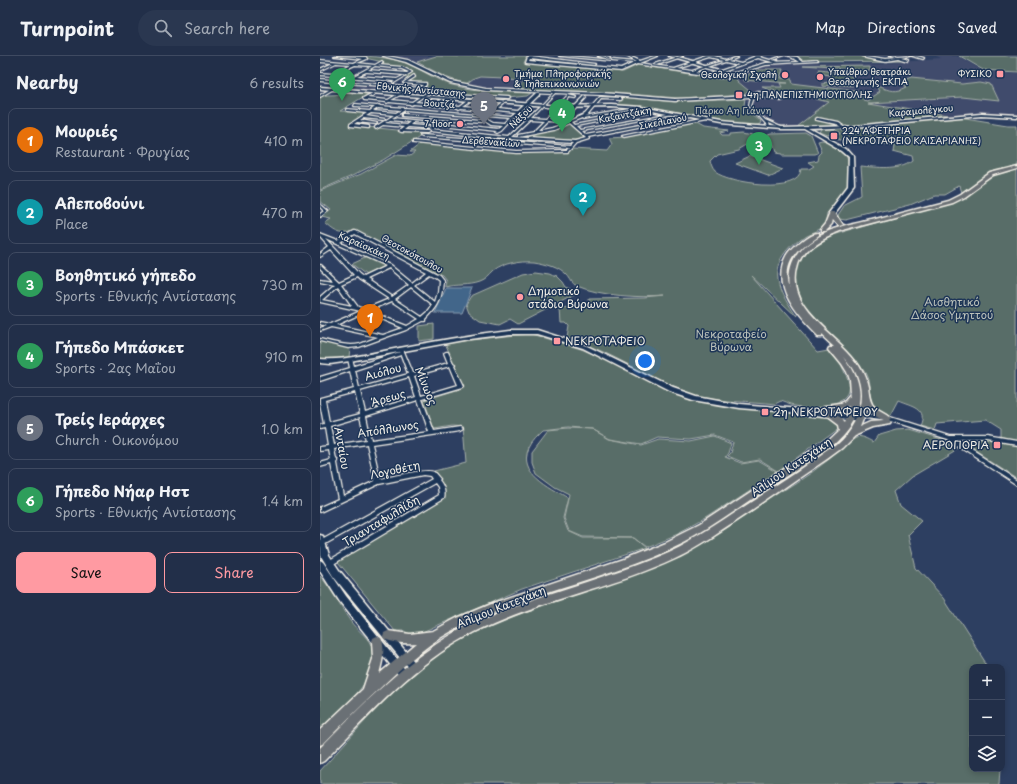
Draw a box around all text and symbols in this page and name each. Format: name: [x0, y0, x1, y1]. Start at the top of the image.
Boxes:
search box: [138, 10, 418, 46]
text: Turnpoint: [20, 14, 114, 42]
text: Search here: [184, 16, 270, 39]
icon: search: [152, 17, 174, 39]
text: Map: [815, 17, 845, 38]
text: Directions: [867, 17, 935, 38]
text: Saved: [957, 17, 997, 38]
place label: Υπαίθριο θεατράκι Θεολογικής ΕΚΠΑ: [828, 64, 912, 88]
place label: Τμήμα Πληροφορικής & Τηλεπικοινωνιών: [514, 66, 611, 90]
place label: ΦΥΣΙΚΟ: [958, 66, 992, 80]
place label: Θεολογική Σχολή: [701, 67, 777, 81]
pin: 6: [329, 68, 355, 101]
text: Nearby: [16, 69, 78, 95]
marker: ΦΥΣΙΚΟ: [995, 69, 1005, 79]
marker: Θεολογική Σχολή: [780, 70, 790, 80]
marker: Υπαίθριο θεατράκι Θεολογικής ΕΚΠΑ: [815, 72, 825, 82]
text: 6 results: [249, 73, 304, 92]
marker: Τμήμα Πληροφορικής & Τηλεπικοινωνιών: [501, 74, 511, 84]
street label: Εθνικής Αντίστασης: [376, 78, 467, 100]
place label: 4η ΠΑΝΕΠΙΣΤΗΜΙΟΥΠΟΛΗΣ: [747, 87, 873, 101]
marker: 4η ΠΑΝΕΠΙΣΤΗΜΙΟΥΠΟΛΗΣ: [734, 90, 744, 100]
pin: 5: [471, 92, 497, 125]
street label: Βουτζά: [423, 95, 456, 111]
pin: 4: [549, 99, 575, 132]
street label: Καραμολέγκου: [888, 100, 954, 120]
street label: Νάξου: [506, 102, 535, 131]
street label: Καζαντζάκη: [597, 102, 652, 126]
park label: Πάρκο Αη Γιάννη: [695, 103, 771, 117]
street label: Σικελιανού: [638, 110, 688, 133]
place label: 7 floor: [424, 116, 453, 130]
text: Μουριές: [55, 119, 118, 142]
marker: 7 floor: [455, 119, 465, 129]
place label: 224 ΑΦΕΤΗΡΙΑ (ΝΕΚΡΟΤΑΦΕΙΟ ΚΑΙΣΑΡΙΑΝΗΣ): [842, 123, 981, 147]
text: 1: [27, 131, 33, 150]
text: 410 m: [264, 131, 303, 150]
marker: 224 ΑΦΕΤΗΡΙΑ (ΝΕΚΡΟΤΑΦΕΙΟ ΚΑΙΣΑΡΙΑΝΗΣ): [829, 131, 839, 141]
street label: Δερβενακίων: [461, 132, 521, 150]
pin: 3: [746, 132, 772, 165]
text: Restaurant · Φρυγίας: [55, 142, 190, 161]
pin: 2: [570, 183, 596, 216]
text: Αλεποβούνι: [55, 191, 144, 214]
text: 2: [25, 203, 35, 222]
text: 470 m: [262, 203, 303, 222]
text: Place: [55, 214, 88, 233]
street label: Καραϊσκάκη: [336, 227, 392, 263]
street label: Θεοτοκόπουλου: [379, 230, 446, 276]
text: Βοηθητικό γήπεδο: [55, 263, 196, 286]
text: 3: [26, 275, 34, 294]
text: 730 m: [262, 275, 303, 294]
place label: Δημοτικό στάδιο Βύρωνα: [528, 282, 609, 312]
text: Sports · Εθνικής Αντίστασης: [55, 286, 236, 305]
marker: Δημοτικό στάδιο Βύρωνα: [515, 292, 525, 302]
park label: Αισθητικό Δάσος Υμηττού: [911, 293, 993, 323]
pin: 1: [357, 304, 383, 337]
park label: Νεκροταφείο Βύρωνα: [695, 325, 767, 355]
place label: ΝΕΚΡΟΤΑΦΕΙΟ: [565, 332, 645, 349]
text: Γήπεδο Μπάσκετ: [55, 335, 184, 358]
marker: ΝΕΚΡΟΤΑΦΕΙΟ: [552, 336, 562, 346]
text: 4: [26, 347, 34, 366]
text: 910 m: [265, 347, 303, 366]
your location: [635, 351, 655, 371]
text: Sports · 2ας Μαΐου: [55, 358, 176, 377]
street label: Αιόλου: [363, 358, 403, 385]
street label: Μίνωος: [411, 364, 442, 408]
street label: Άρεως: [369, 384, 408, 411]
place label: 2η ΝΕΚΡΟΤΑΦΕΙΟΥ: [773, 403, 878, 420]
text: Τρείς Ιεράρχες: [55, 407, 165, 430]
marker: 2η ΝΕΚΡΟΤΑΦΕΙΟΥ: [760, 407, 770, 417]
street label: Απόλλωνος: [356, 415, 420, 442]
text: 5: [26, 419, 34, 438]
text: 1.0 km: [262, 419, 303, 438]
street label: Ανταίου: [330, 425, 355, 471]
text: Church · Οικονόμου: [55, 430, 179, 449]
street label: Αλίμου Κατεχάκη: [747, 433, 835, 500]
place label: ΑΕΡΟΠΟΡΙΑ: [923, 436, 989, 453]
marker: ΑΕΡΟΠΟΡΙΑ: [992, 440, 1002, 450]
street label: Λογοθέτη: [368, 456, 422, 483]
text: Γήπεδο Νήαρ Ηστ: [55, 479, 190, 502]
text: 6: [25, 491, 35, 510]
text: 1.4 km: [262, 491, 303, 510]
street label: Τριανταφυλλίδη: [339, 491, 422, 550]
text: Sports · Εθνικής Αντίστασης: [55, 502, 236, 521]
button: Save: [16, 552, 156, 593]
button: Share: [164, 552, 304, 593]
street label: Αλίμου Κατεχάκη: [454, 581, 548, 632]
map controls: [969, 664, 1005, 772]
button: +: [969, 664, 1005, 700]
button: −: [969, 700, 1005, 736]
button: layers: [969, 736, 1005, 772]

